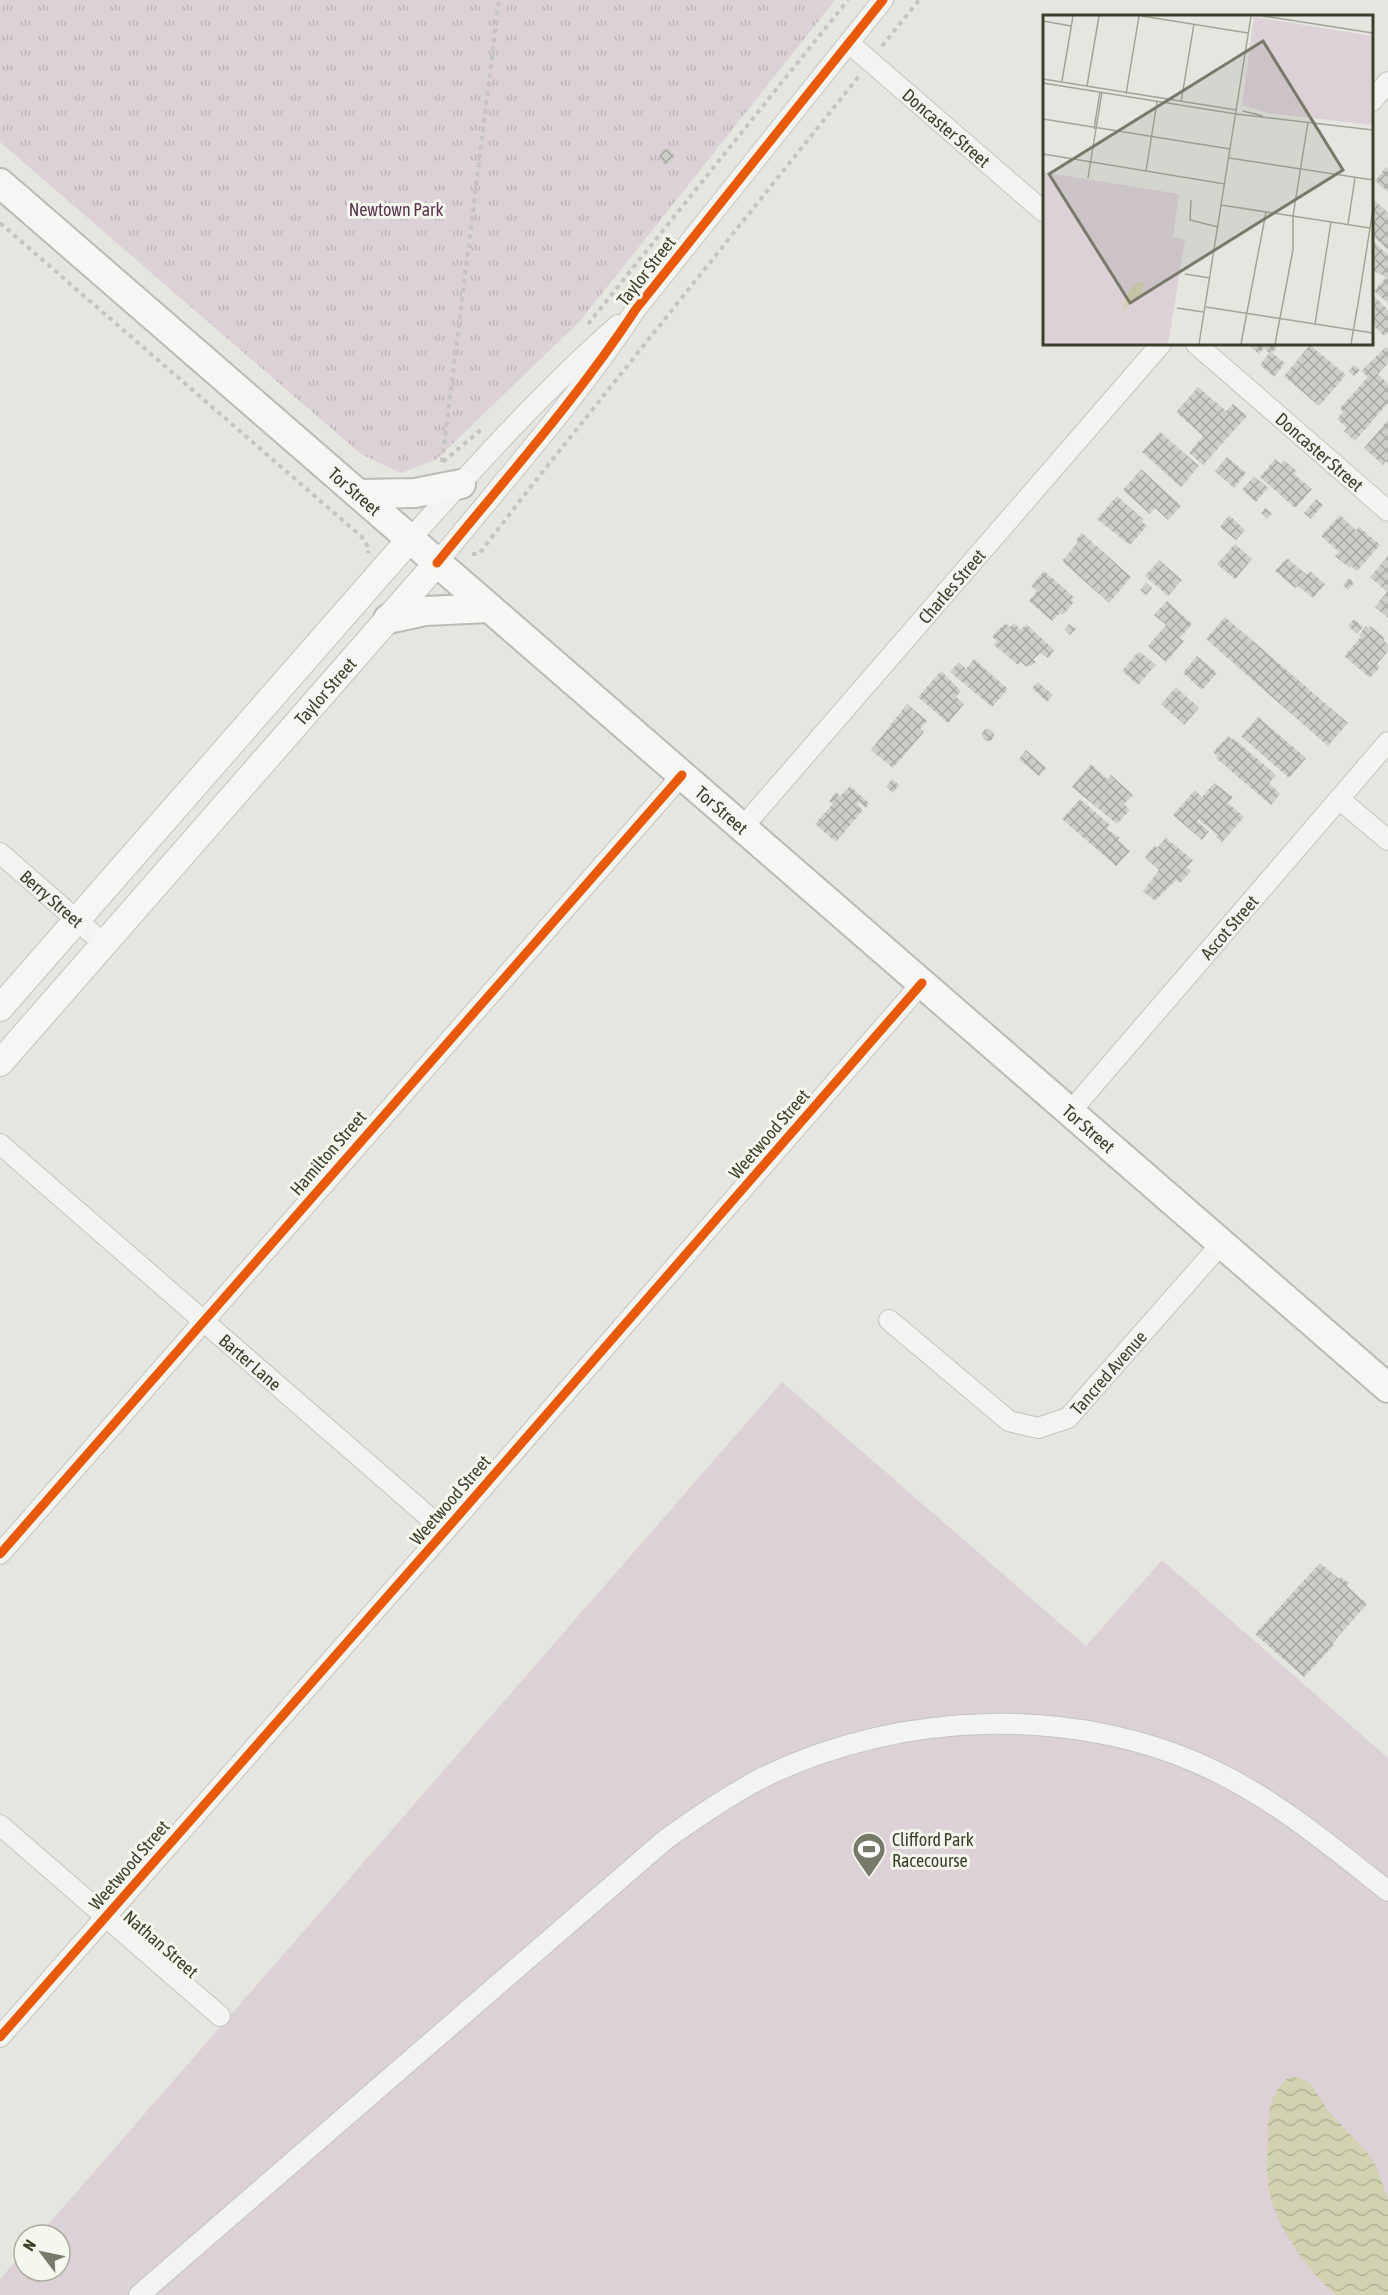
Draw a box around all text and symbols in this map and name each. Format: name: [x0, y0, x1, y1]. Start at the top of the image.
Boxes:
inset map: [1043, 15, 1373, 345]
street label: Doncaster Street: [898, 84, 995, 171]
park label: Newtown Park: [349, 199, 443, 220]
street label: Taylor Street: [612, 232, 680, 310]
street label: Doncaster Street: [1272, 408, 1368, 495]
street label: Tor Street: [324, 463, 385, 520]
street label: Charles Street: [914, 545, 989, 628]
street label: Taylor Street: [290, 653, 360, 729]
street label: Tor Street: [691, 781, 752, 838]
street label: Berry Street: [16, 865, 88, 932]
street label: Ascot Street: [1196, 891, 1262, 963]
street label: Weetwood Street: [724, 1085, 814, 1183]
street label: Tor Street: [1058, 1100, 1119, 1157]
street label: Hamilton Street: [286, 1107, 370, 1199]
street label: Tancred Avenue: [1066, 1326, 1151, 1419]
street label: Barter Lane: [215, 1329, 286, 1394]
street label: Weetwood Street: [405, 1451, 495, 1549]
street label: Weetwood Street: [84, 1816, 174, 1914]
place label: Clifford Park Racecourse: [892, 1829, 974, 1871]
sports icon: Clifford Park Racecourse: [851, 1831, 887, 1878]
street label: Nathan Street: [119, 1906, 203, 1982]
north arrow: [12, 2223, 72, 2283]
text: N: [19, 2236, 39, 2254]

